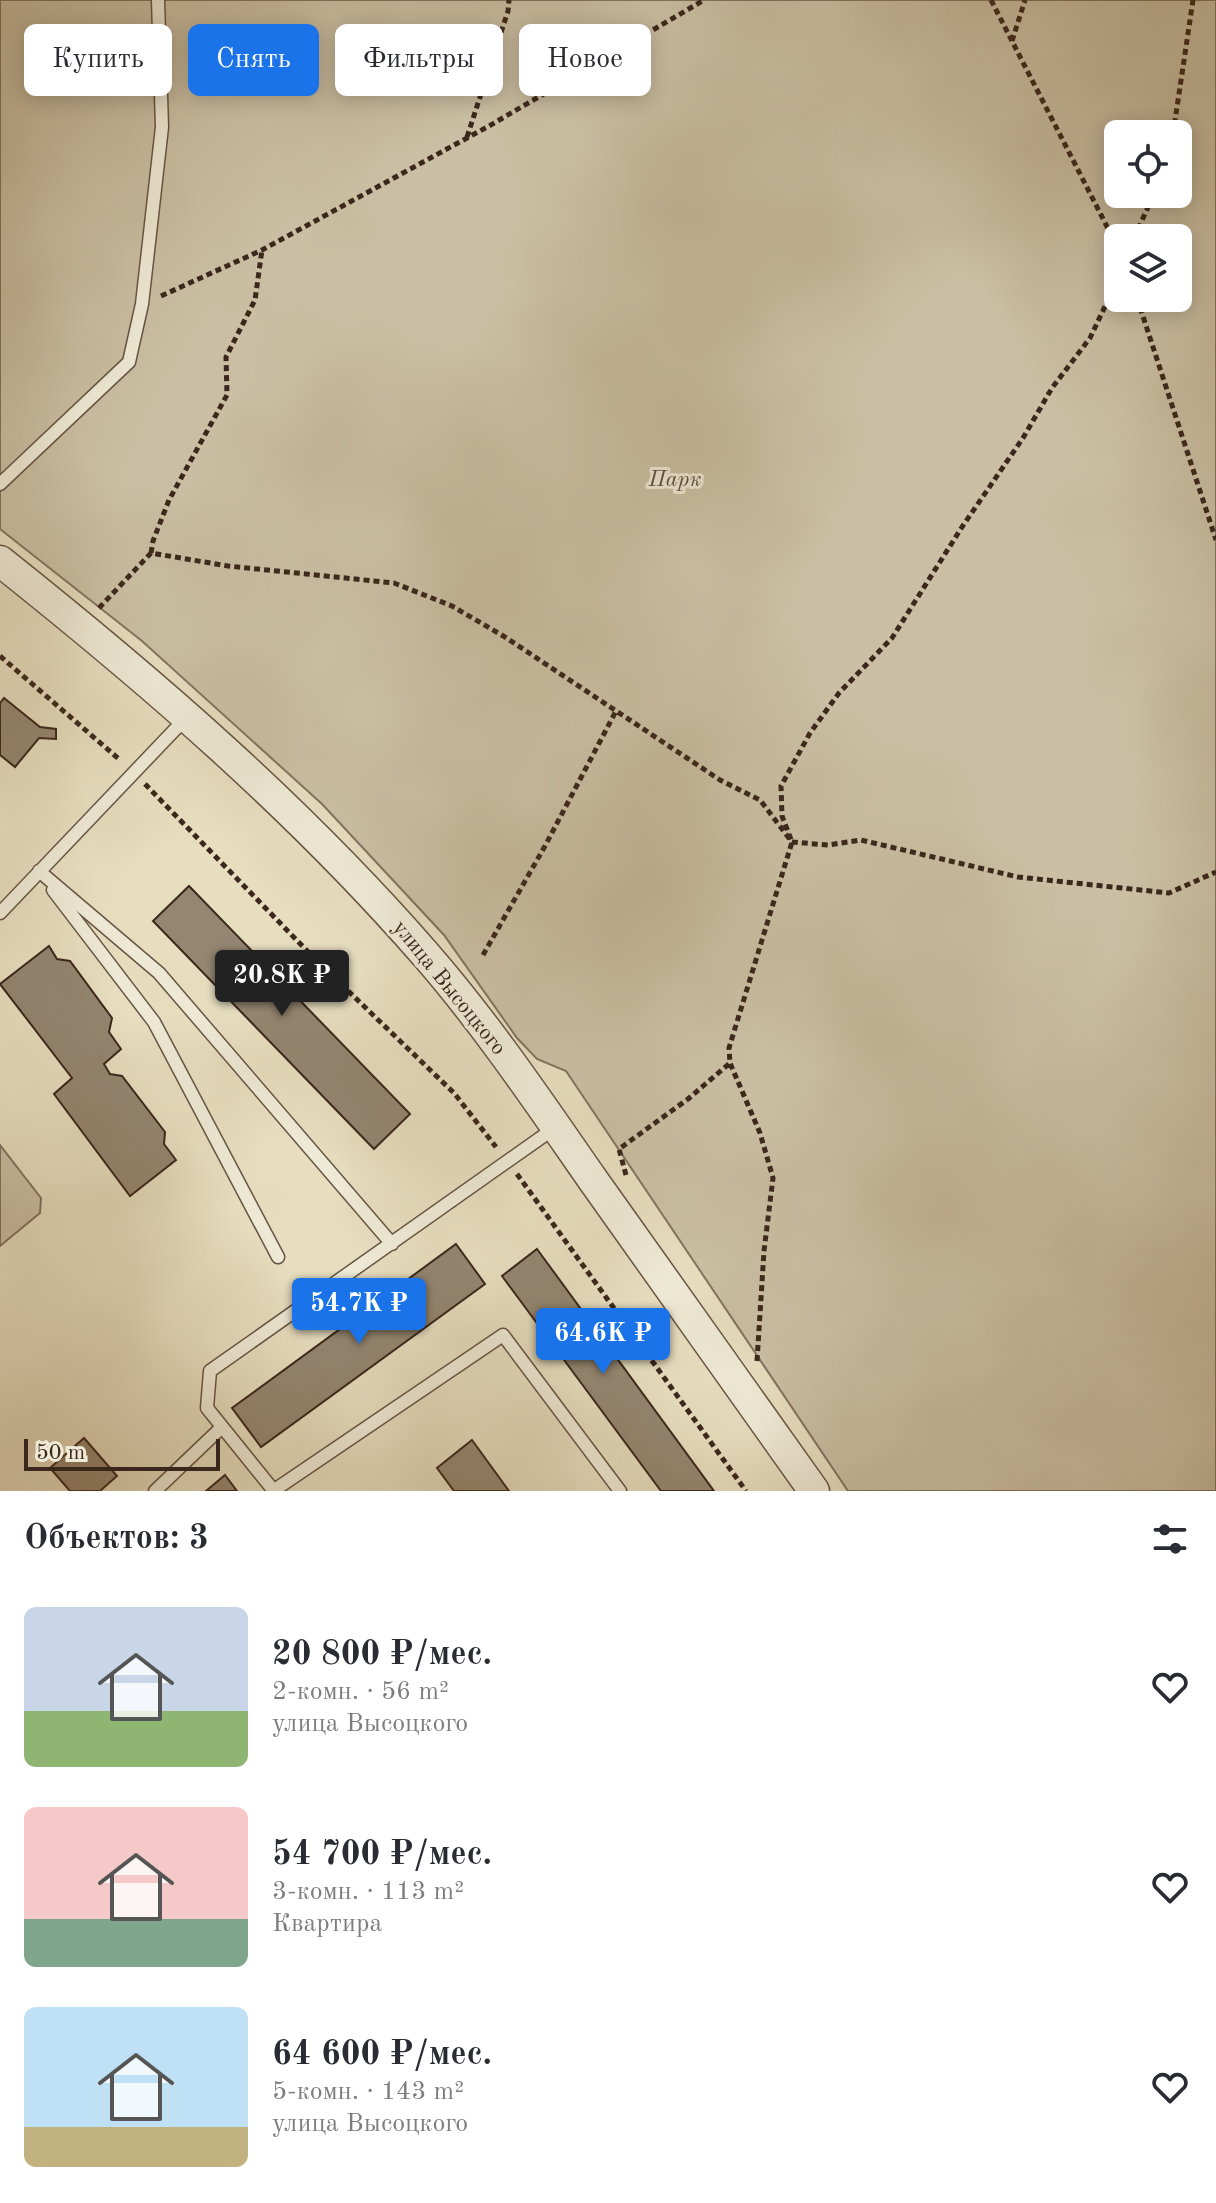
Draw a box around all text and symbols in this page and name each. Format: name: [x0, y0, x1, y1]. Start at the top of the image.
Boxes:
chip: Купить: [24, 24, 172, 96]
chip: Снять: [188, 24, 319, 96]
chip: Фильтры: [335, 24, 503, 96]
chip: Новое: [519, 24, 651, 96]
map controls: [1104, 120, 1192, 312]
button: locate: [1104, 120, 1192, 208]
button: layers: [1104, 224, 1192, 312]
park label: Парк: [647, 469, 702, 491]
street label: улица Высоцкого: [388, 917, 510, 1059]
pin: 20.8K ₽: [208, 950, 356, 1018]
text: 20.8K ₽: [233, 963, 331, 989]
pin: 54.7K ₽: [285, 1278, 433, 1346]
text: 54.7K ₽: [310, 1291, 408, 1317]
pin: 64.6K ₽: [529, 1308, 677, 1376]
text: 64.6K ₽: [554, 1321, 652, 1347]
scale bar: [24, 1435, 220, 1471]
text: 50 m: [36, 1442, 85, 1464]
icon: filters: [1148, 1517, 1192, 1561]
text: Объектов: 3: [24, 1522, 209, 1556]
text: 20 800 ₽/мес.: [272, 1638, 492, 1672]
icon: home: [88, 1639, 184, 1735]
icon: heart: [1148, 1665, 1192, 1709]
text: 2-комн. · 56 m²: [272, 1679, 449, 1705]
text: улица Высоцкого: [272, 1711, 468, 1737]
text: 54 700 ₽/мес.: [272, 1838, 492, 1872]
icon: home: [88, 1839, 184, 1935]
icon: heart: [1148, 1865, 1192, 1909]
text: 3-комн. · 113 m²: [272, 1879, 464, 1905]
text: Квартира: [272, 1911, 382, 1937]
text: 64 600 ₽/мес.: [272, 2038, 492, 2072]
icon: home: [88, 2039, 184, 2135]
icon: heart: [1148, 2065, 1192, 2109]
text: 5-комн. · 143 m²: [272, 2079, 464, 2105]
text: улица Высоцкого: [272, 2111, 468, 2137]

